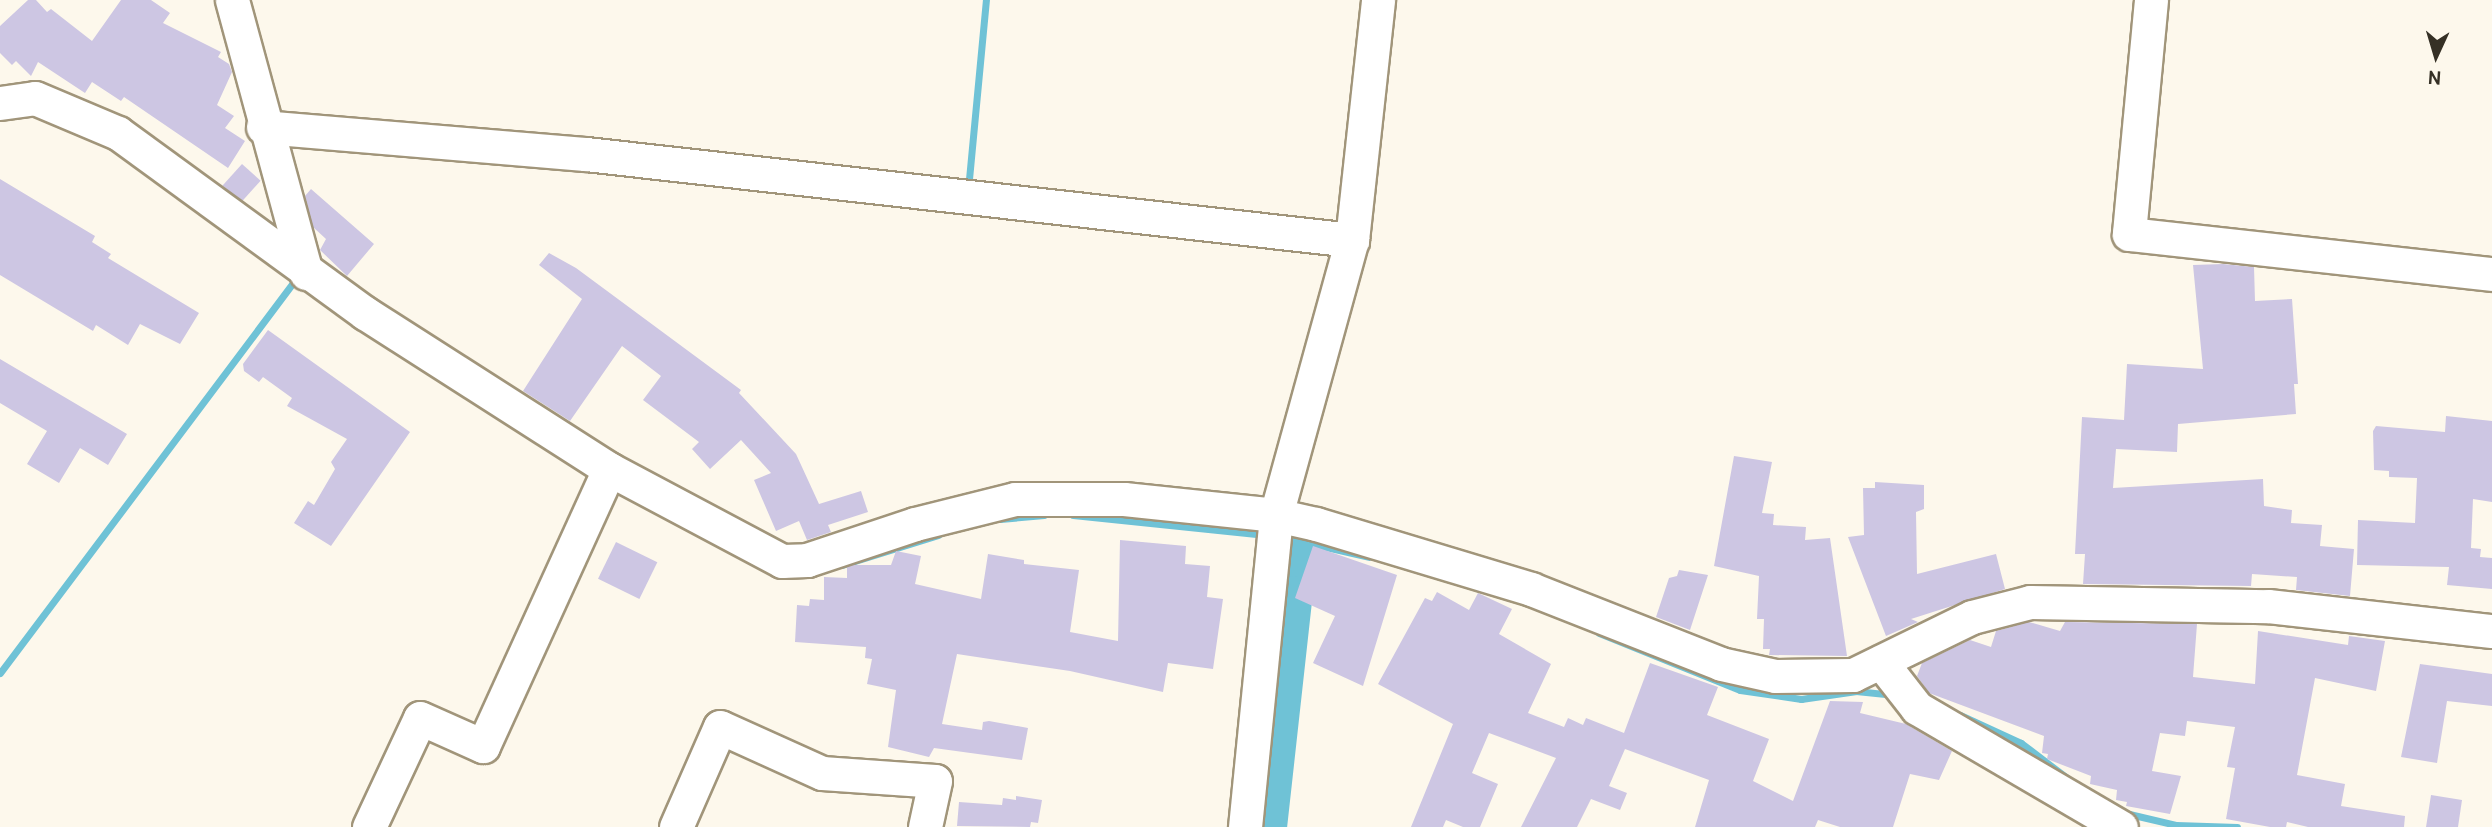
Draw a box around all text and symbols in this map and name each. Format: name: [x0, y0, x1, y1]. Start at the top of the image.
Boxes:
north arrow: [2401, 21, 2471, 91]
text: N: [2427, 66, 2442, 89]

